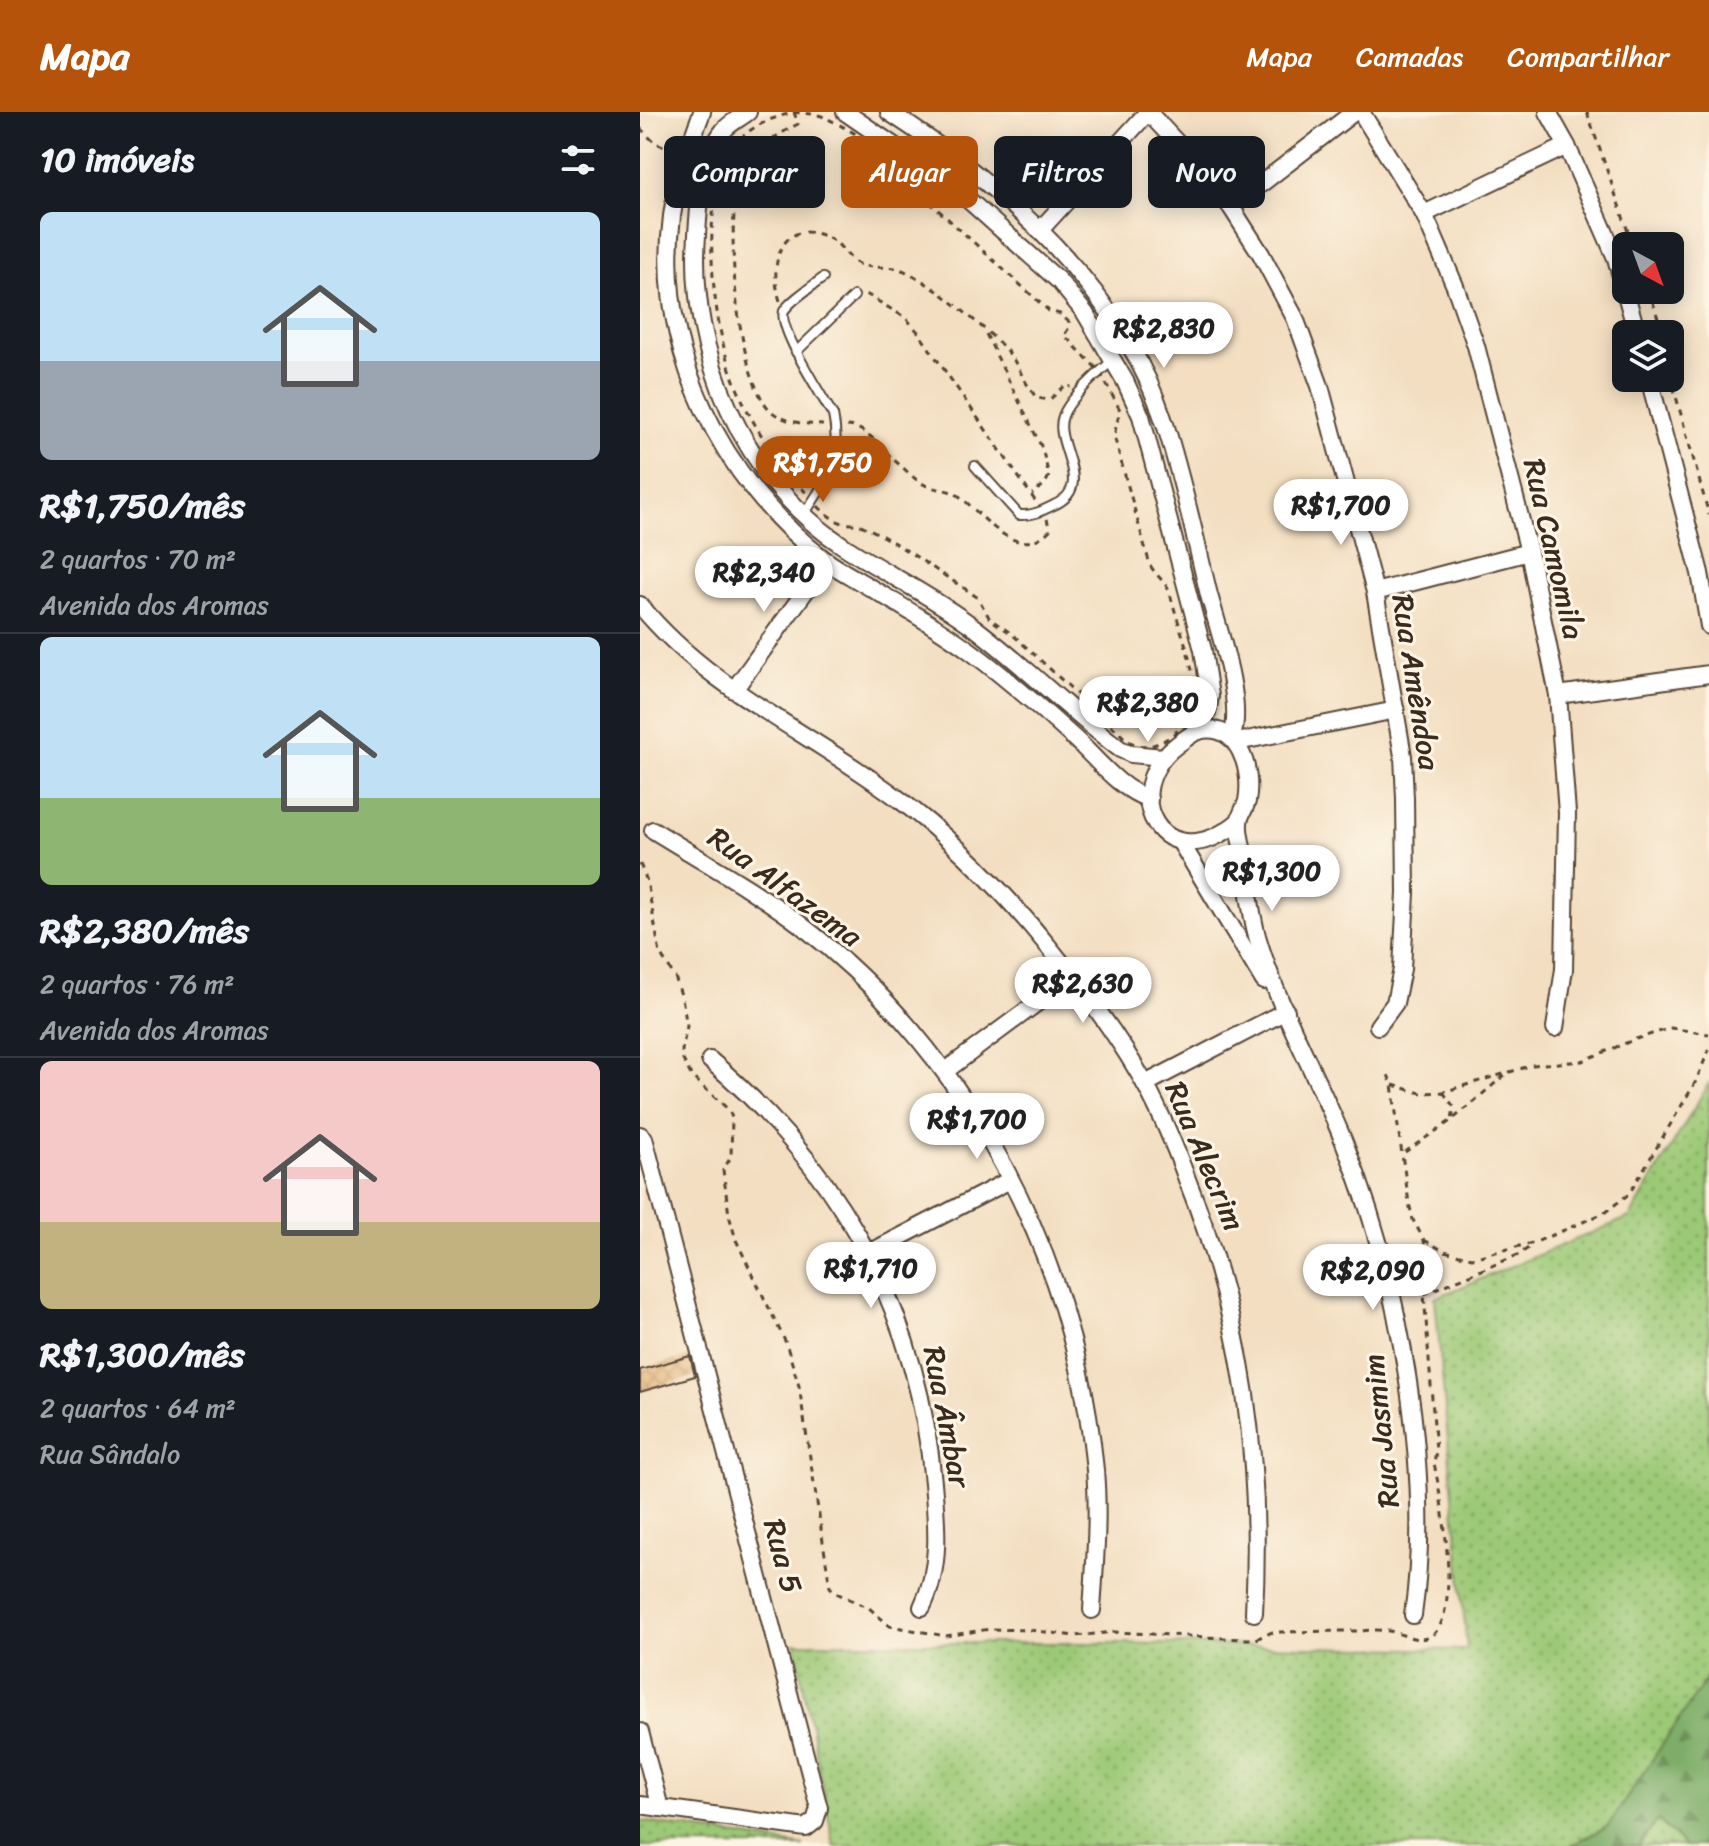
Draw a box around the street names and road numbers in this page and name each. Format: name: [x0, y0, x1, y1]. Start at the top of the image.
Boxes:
street label: Rua Camomila: [1507, 453, 1601, 645]
street label: Rua Amêndoa: [1375, 590, 1457, 775]
street label: Rua Alfazema: [696, 812, 875, 963]
street label: Rua Alecrim: [1149, 1073, 1261, 1239]
street label: Rua Âmbar: [907, 1342, 987, 1494]
street label: Rua Jasmim: [1346, 1351, 1416, 1511]
street label: Rua 5: [747, 1513, 819, 1599]

